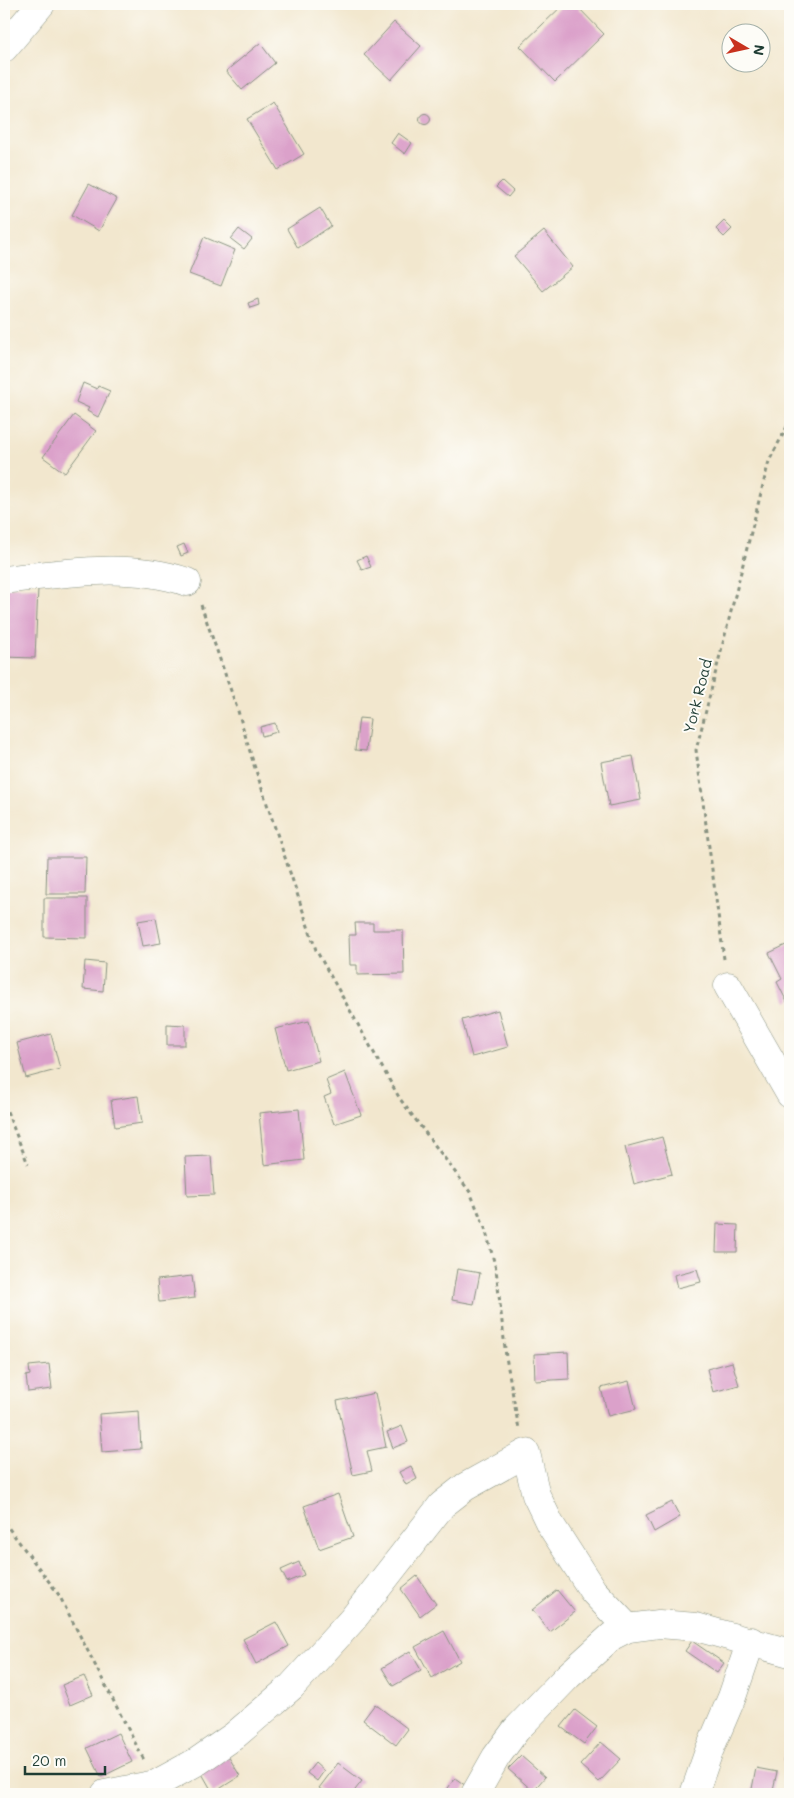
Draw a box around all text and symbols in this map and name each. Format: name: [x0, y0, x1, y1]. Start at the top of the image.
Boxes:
north arrow: [722, 22, 772, 72]
text: N: [749, 43, 770, 57]
street label: York Road: [678, 656, 716, 735]
scale bar: [25, 1743, 105, 1775]
text: 20 m: [32, 1750, 66, 1770]

